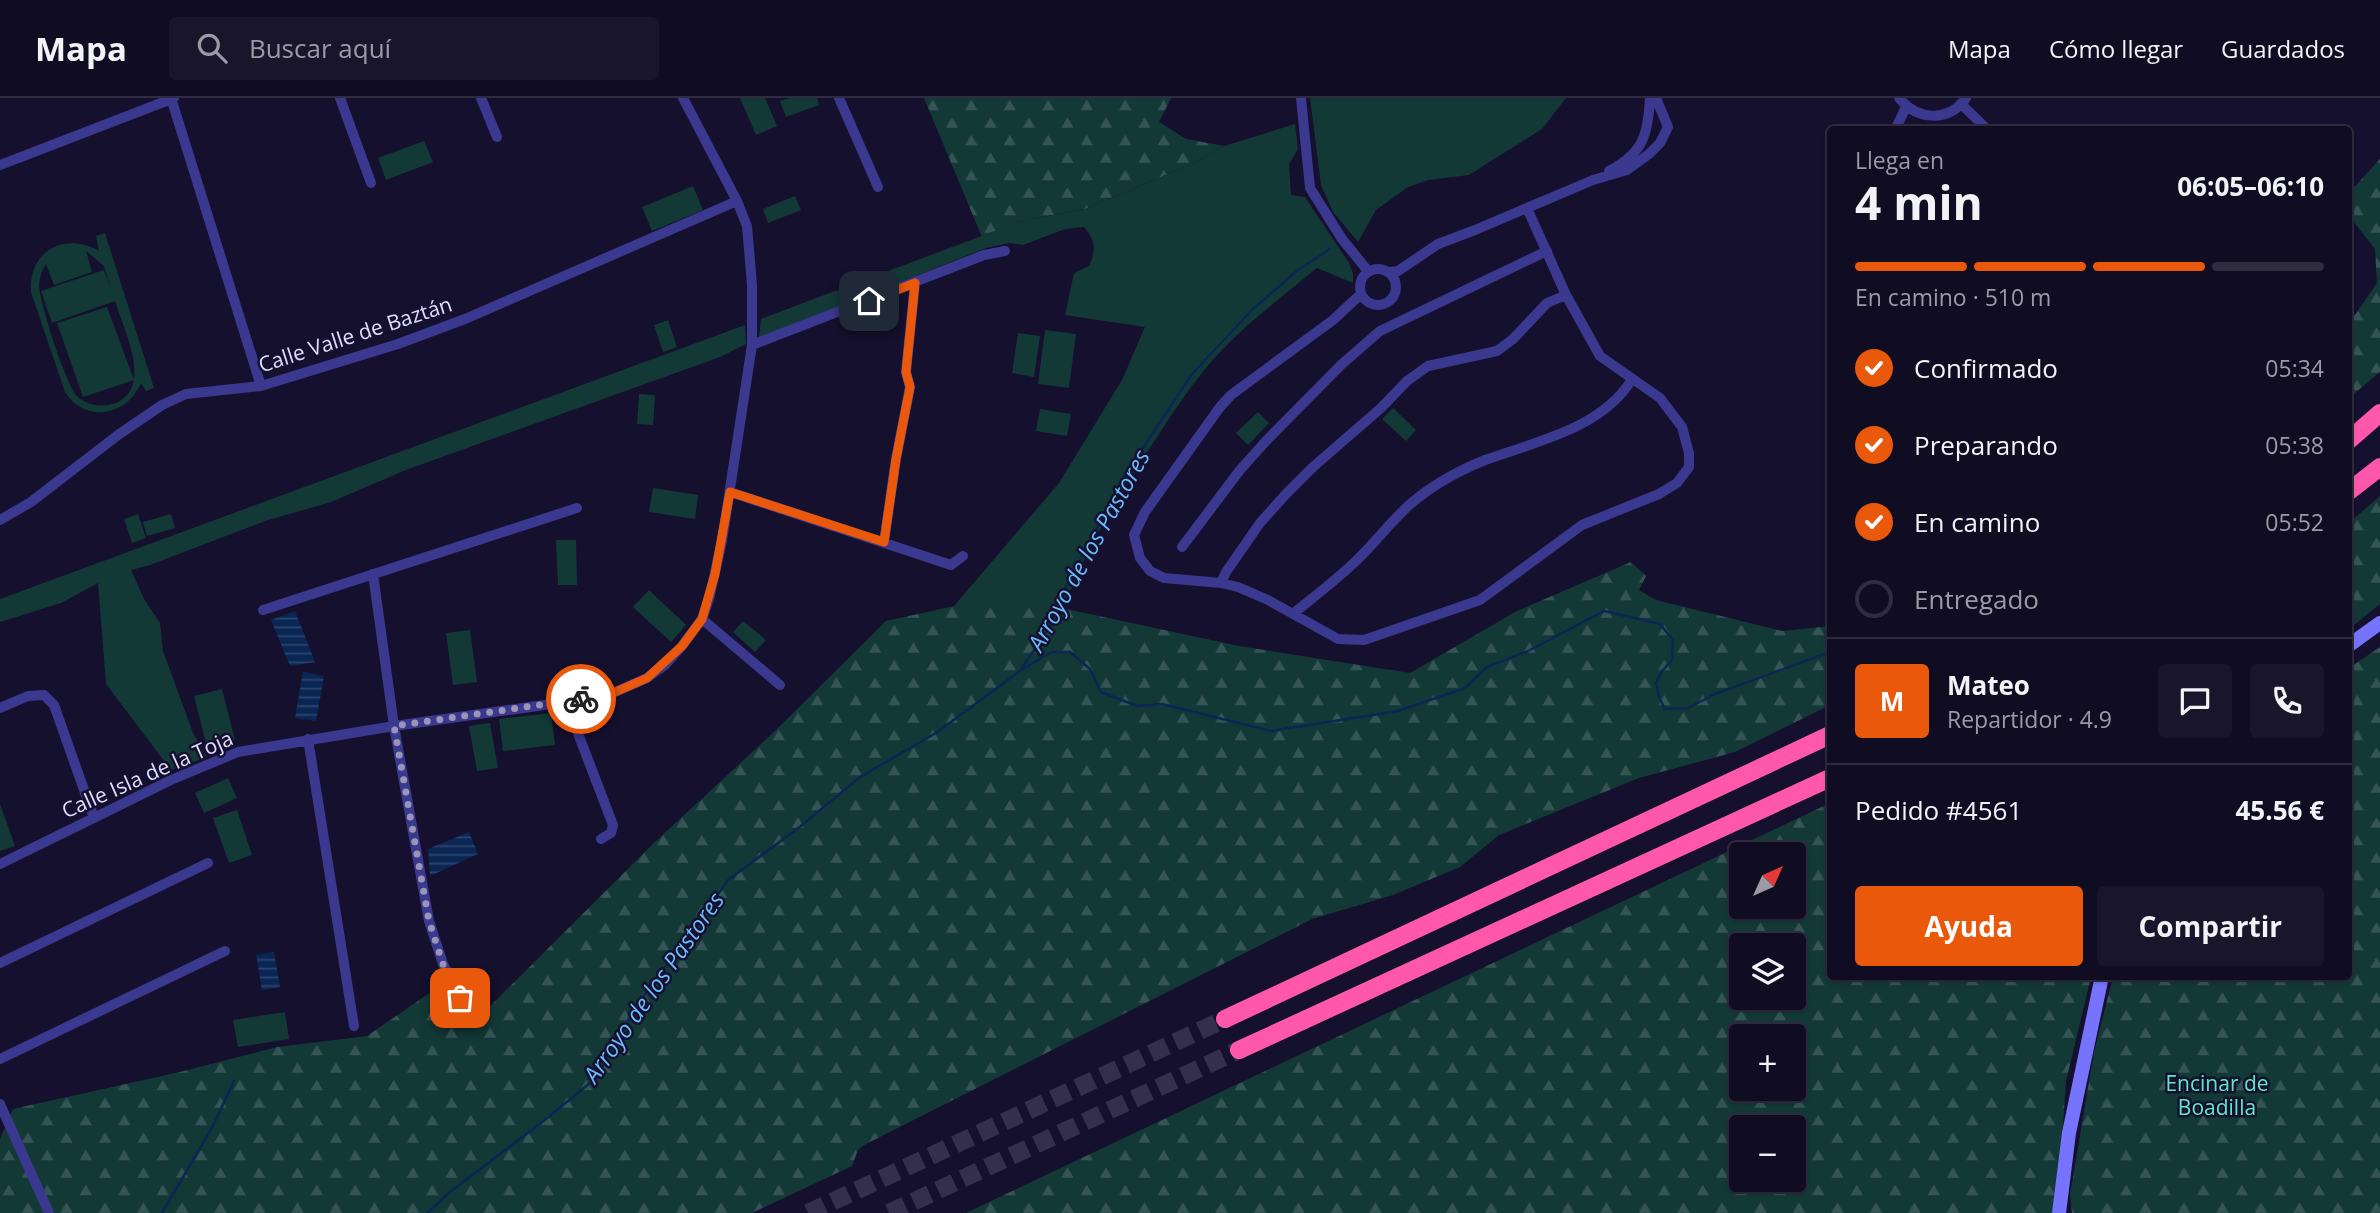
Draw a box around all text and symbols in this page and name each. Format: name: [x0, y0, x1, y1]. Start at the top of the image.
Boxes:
search box: [169, 17, 659, 80]
text: Mapa: [35, 26, 127, 71]
icon: search: [193, 29, 231, 67]
text: Buscar aquí: [249, 30, 391, 66]
text: Mapa: [1948, 32, 2011, 65]
text: Cómo llegar: [2049, 32, 2183, 65]
text: Guardados: [2221, 32, 2345, 65]
text: Llega en: [1855, 144, 1944, 176]
text: 06:05–06:10: [2177, 168, 2324, 204]
text: 4 min: [1855, 171, 1983, 233]
pin: [839, 271, 899, 331]
text: En camino · 510 m: [1855, 281, 2051, 313]
icon: home: [850, 282, 888, 320]
street label: Calle Valle de Baztán: [255, 289, 455, 379]
icon: check: [1855, 349, 1893, 387]
text: Confirmado: [1914, 350, 2058, 386]
text: 05:34: [2265, 352, 2324, 384]
icon: check: [1855, 426, 1893, 464]
text: Preparando: [1914, 427, 2058, 463]
text: 05:38: [2265, 429, 2324, 461]
water label: Arroyo de los Pastores: [1018, 443, 1157, 658]
icon: check: [1855, 503, 1893, 541]
text: En camino: [1914, 504, 2040, 540]
text: 05:52: [2265, 506, 2324, 538]
text: Entregado: [1914, 581, 2039, 617]
courier: [546, 664, 616, 734]
button: chat: [2158, 664, 2232, 738]
button: phone: [2250, 664, 2324, 738]
text: Mateo: [1947, 667, 2030, 703]
icon: bike: [562, 680, 600, 718]
text: M: [1880, 683, 1904, 719]
text: Repartidor · 4.9: [1947, 703, 2112, 735]
street label: Calle Isla de la Toja: [57, 724, 237, 824]
text: Pedido #4561: [1855, 792, 2022, 828]
text: 45.56 €: [2236, 792, 2324, 828]
north arrow: [1729, 842, 1806, 919]
map controls: [1729, 842, 1806, 1192]
water label: Arroyo de los Pastores: [574, 885, 731, 1090]
button: Ayuda: [1855, 886, 2083, 966]
button: Compartir: [2097, 886, 2324, 966]
button: layers: [1729, 933, 1806, 1010]
pin: [430, 968, 490, 1028]
icon: bag: [441, 979, 479, 1017]
button: +: [1729, 1024, 1806, 1101]
park label: Encinar de Boadilla: [2165, 1069, 2269, 1121]
button: −: [1729, 1115, 1806, 1192]

